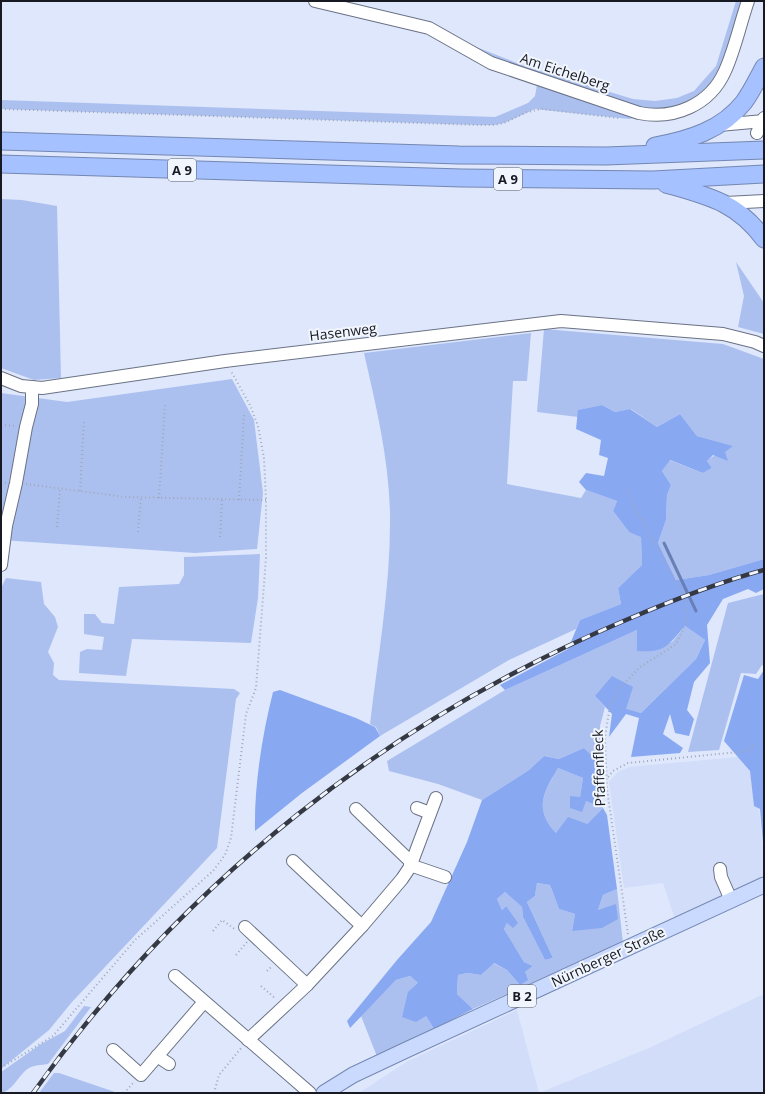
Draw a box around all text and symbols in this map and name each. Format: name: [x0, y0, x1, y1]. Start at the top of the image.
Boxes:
street label: Am Eichelberg: [518, 48, 613, 95]
road number: A 9: [168, 159, 196, 181]
road number: A 9: [494, 168, 522, 190]
street label: Hasenweg: [308, 318, 378, 345]
street label: Pfaffenfleck: [588, 729, 609, 807]
street label: Nürnberger Straße: [548, 922, 668, 991]
road number: B 2: [508, 985, 536, 1007]

